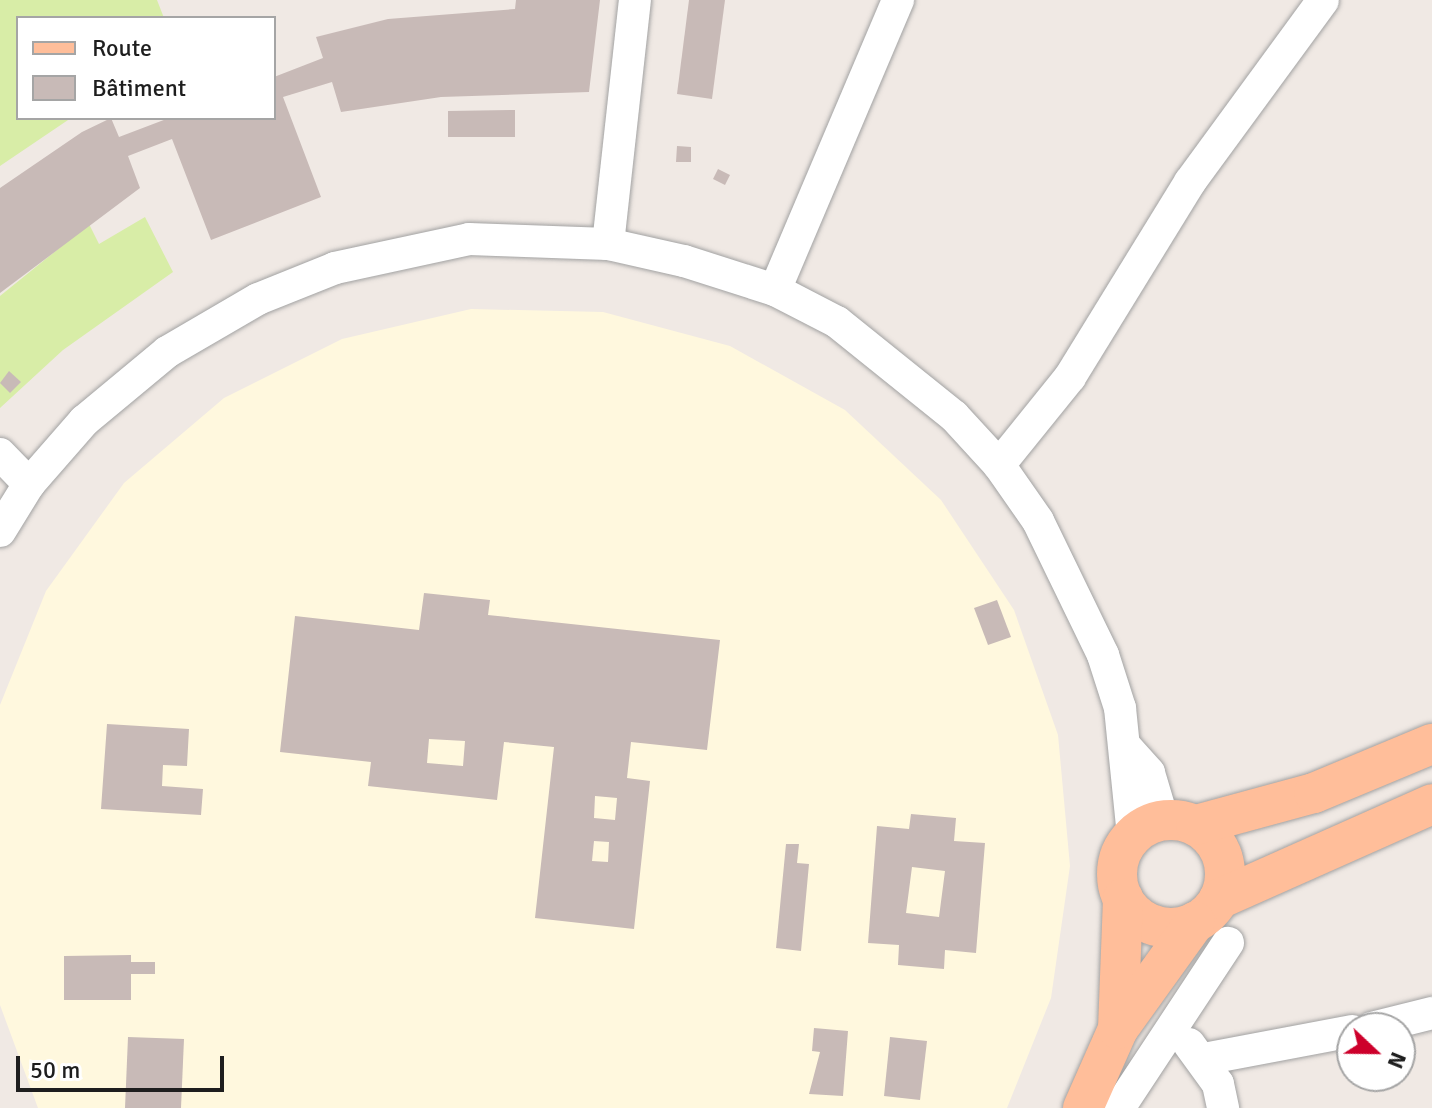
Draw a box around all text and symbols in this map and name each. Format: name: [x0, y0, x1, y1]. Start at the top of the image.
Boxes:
legend: [16, 16, 276, 120]
text: Route: [92, 33, 152, 63]
text: Bâtiment: [92, 73, 186, 103]
north arrow: [1336, 1012, 1416, 1092]
scale bar: [20, 1040, 228, 1090]
text: N: [1381, 1048, 1412, 1073]
text: 50 m: [30, 1055, 80, 1085]

